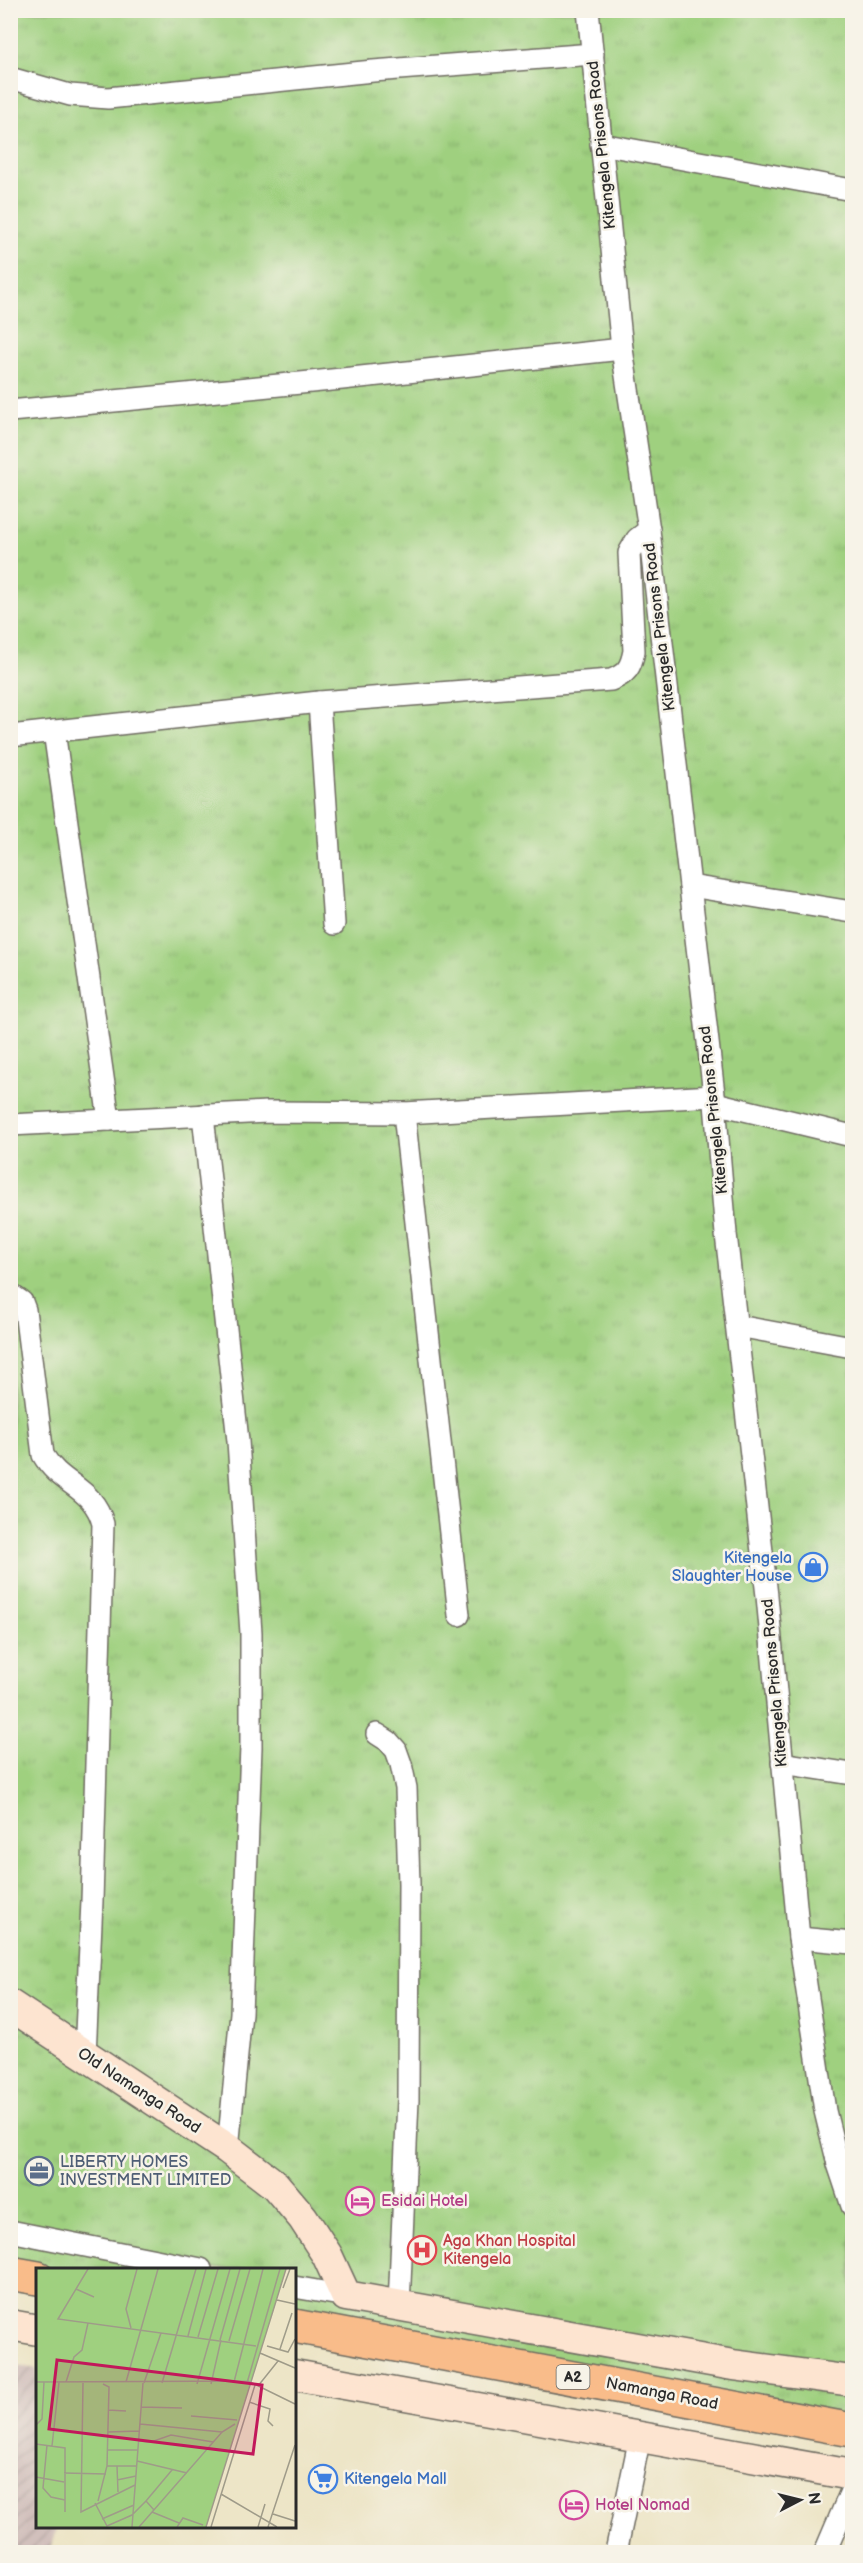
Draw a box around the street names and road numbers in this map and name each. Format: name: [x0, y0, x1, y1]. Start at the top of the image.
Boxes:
street label: Kitengela Prisons Road: [584, 60, 620, 230]
street label: Kitengela Prisons Road: [640, 542, 680, 712]
street label: Kitengela Prisons Road: [696, 1025, 732, 1195]
street label: Kitengela Prisons Road: [758, 1598, 792, 1768]
street label: Old Namanga Road: [74, 2044, 204, 2138]
road number: A2: [556, 2365, 590, 2389]
street label: Namanga Road: [604, 2374, 720, 2414]

